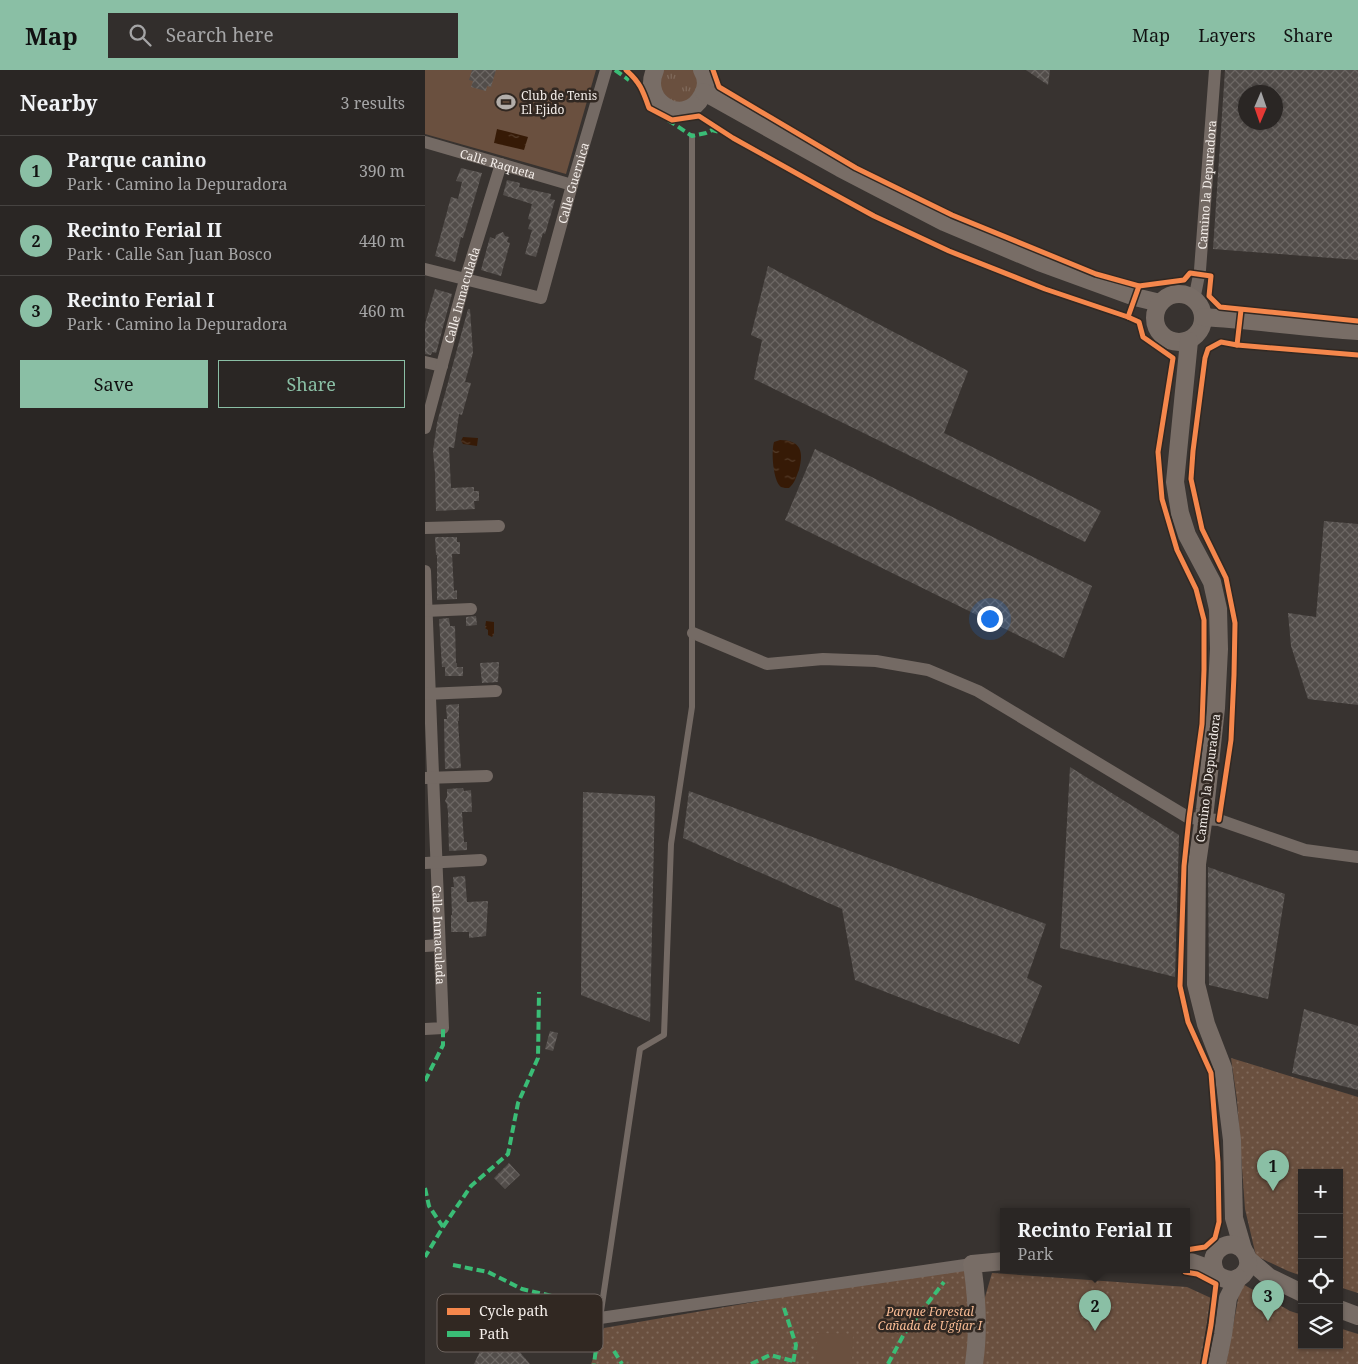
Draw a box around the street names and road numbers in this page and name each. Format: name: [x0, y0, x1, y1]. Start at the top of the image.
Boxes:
street label: Camino la Depuradora: [1193, 119, 1220, 250]
street label: Calle Guernica: [553, 140, 593, 225]
street label: Calle Raqueta: [458, 144, 538, 183]
street label: Calle Inmaculada: [440, 244, 483, 345]
street label: Camino la Depuradora: [1192, 712, 1224, 843]
street label: Calle Inmaculada: [429, 885, 450, 985]

